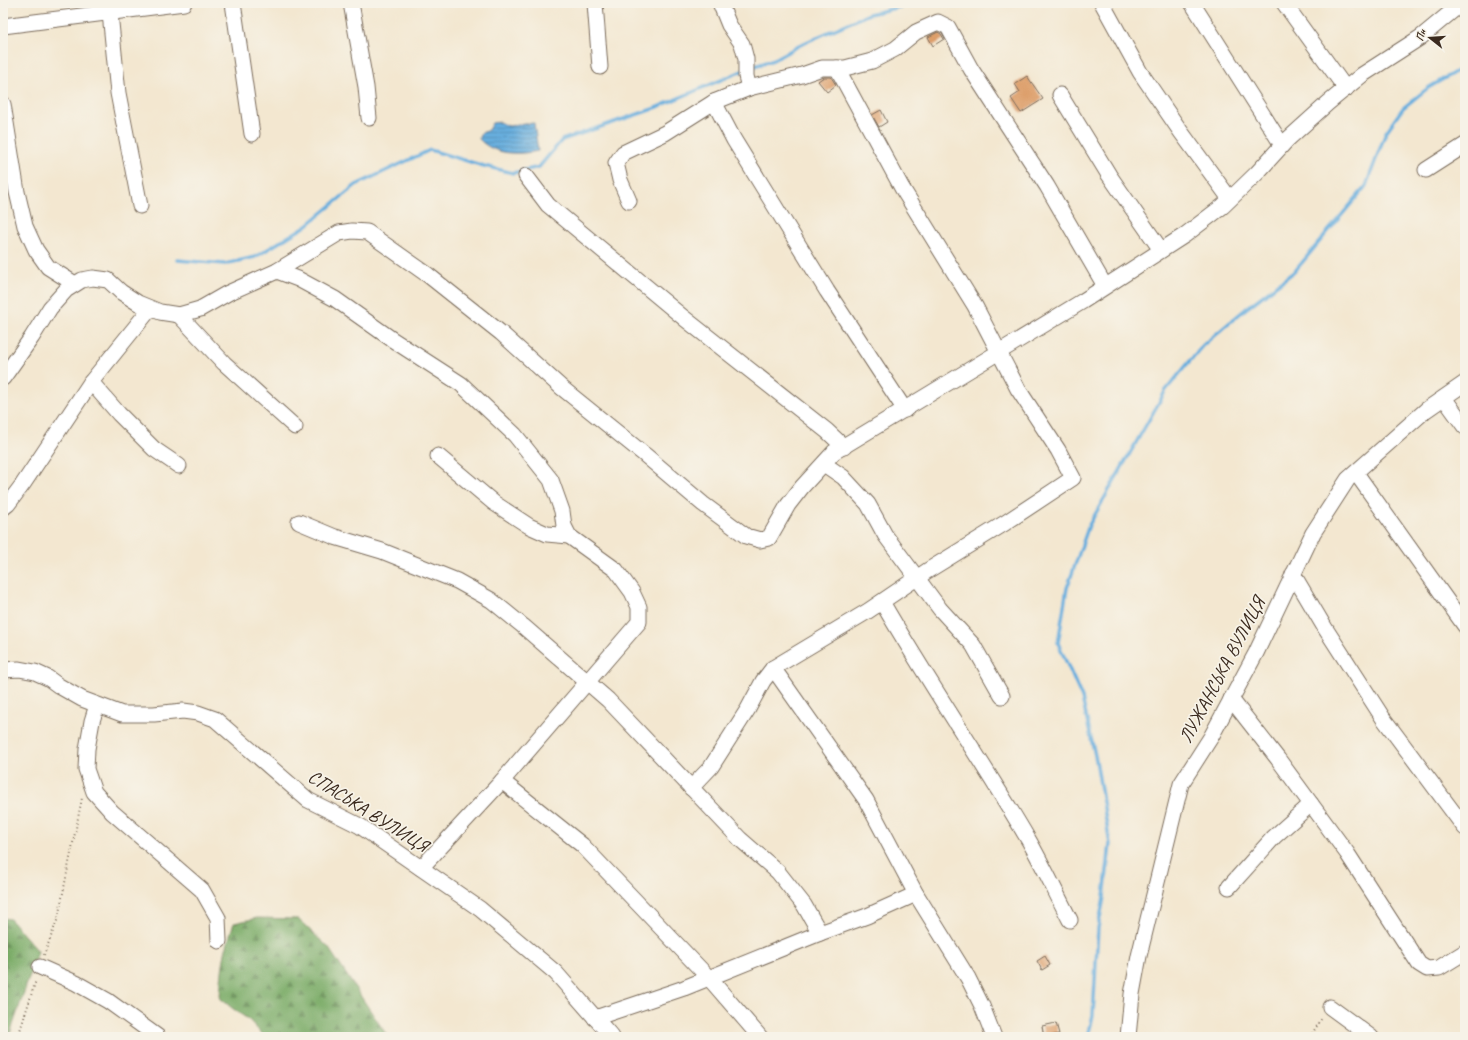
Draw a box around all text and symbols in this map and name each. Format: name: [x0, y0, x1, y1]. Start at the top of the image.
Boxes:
north arrow: [1410, 18, 1450, 58]
text: Пн: [1412, 26, 1429, 43]
street label: ЛУЖАНСЬКА ВУЛИЦЯ: [1174, 591, 1272, 747]
street label: СПАСЬКА ВУЛИЦЯ: [304, 765, 435, 859]

